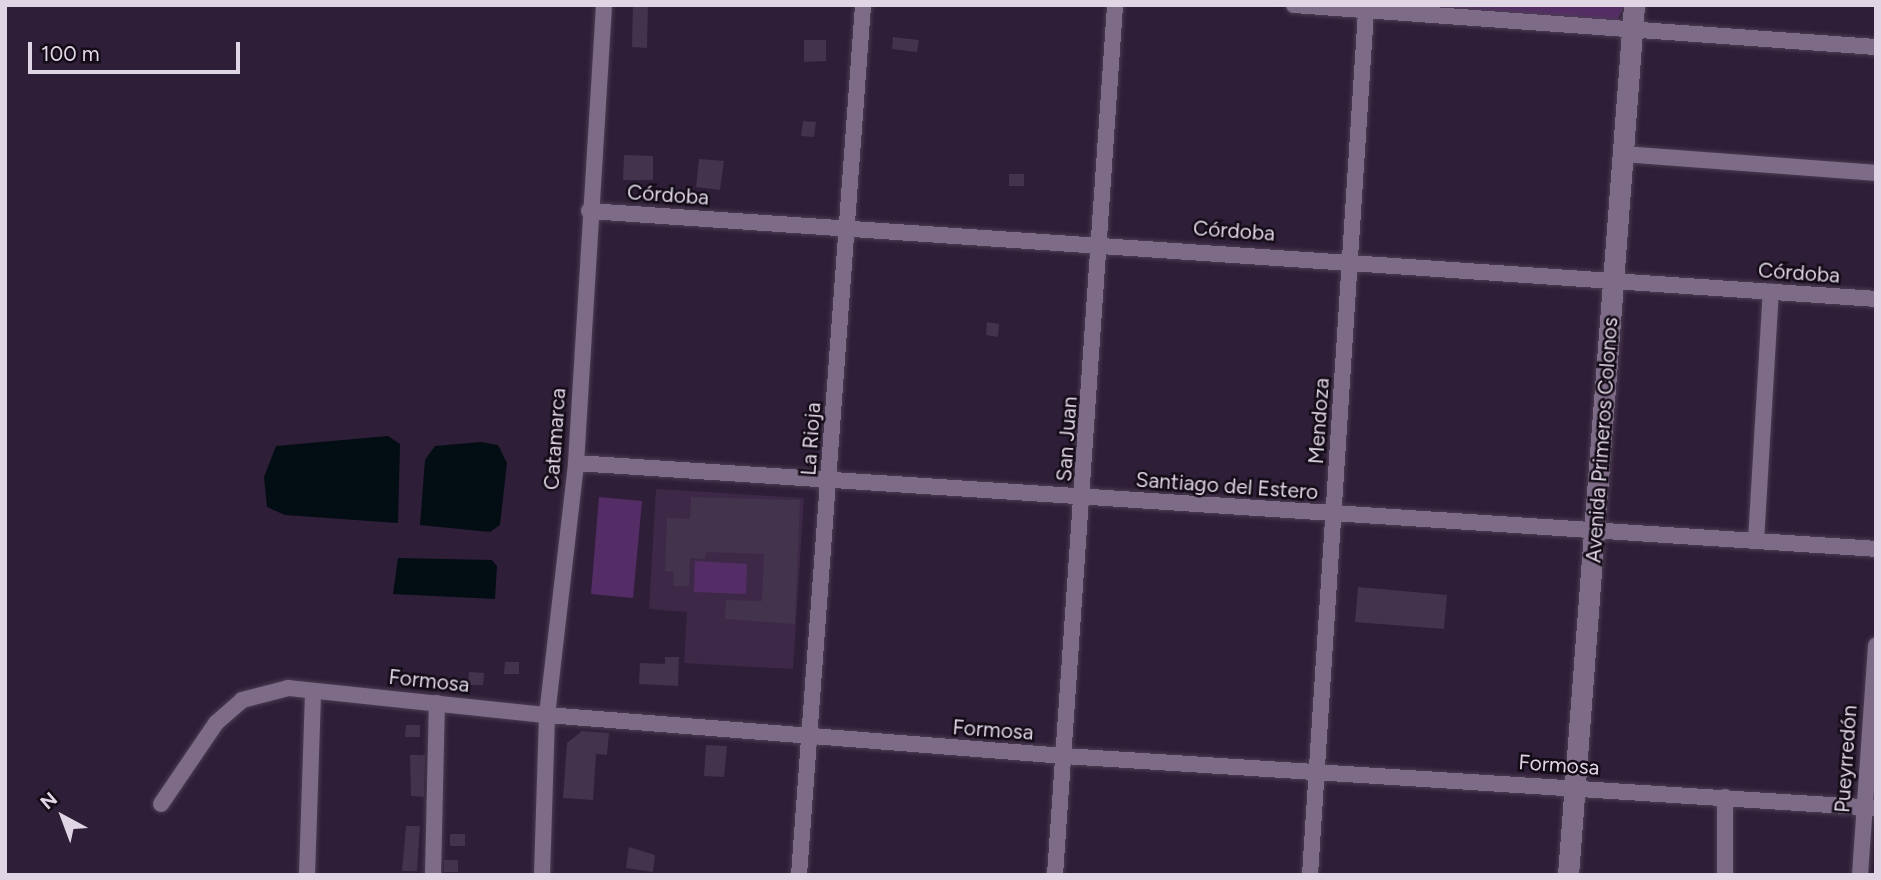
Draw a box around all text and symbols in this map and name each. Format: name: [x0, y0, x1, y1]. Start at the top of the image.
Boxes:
scale bar: [32, 28, 243, 72]
text: 100 m: [41, 41, 100, 66]
street label: Córdoba: [626, 180, 710, 210]
street label: Córdoba: [1192, 216, 1276, 246]
street label: Córdoba: [1757, 258, 1841, 288]
street label: Avenida Primeros Colonos: [1581, 316, 1623, 564]
street label: Mendoza: [1303, 377, 1335, 465]
street label: Catamarca: [539, 387, 571, 491]
street label: San Juan: [1051, 395, 1083, 483]
street label: La Rioja: [796, 402, 826, 476]
street label: Santiago del Estero: [1135, 467, 1319, 505]
street label: Formosa: [387, 664, 471, 698]
street label: Pueyrredón: [1830, 704, 1862, 814]
street label: Formosa: [952, 715, 1034, 745]
street label: Formosa: [1518, 750, 1600, 780]
north arrow: [28, 782, 98, 852]
text: N: [36, 787, 62, 814]

